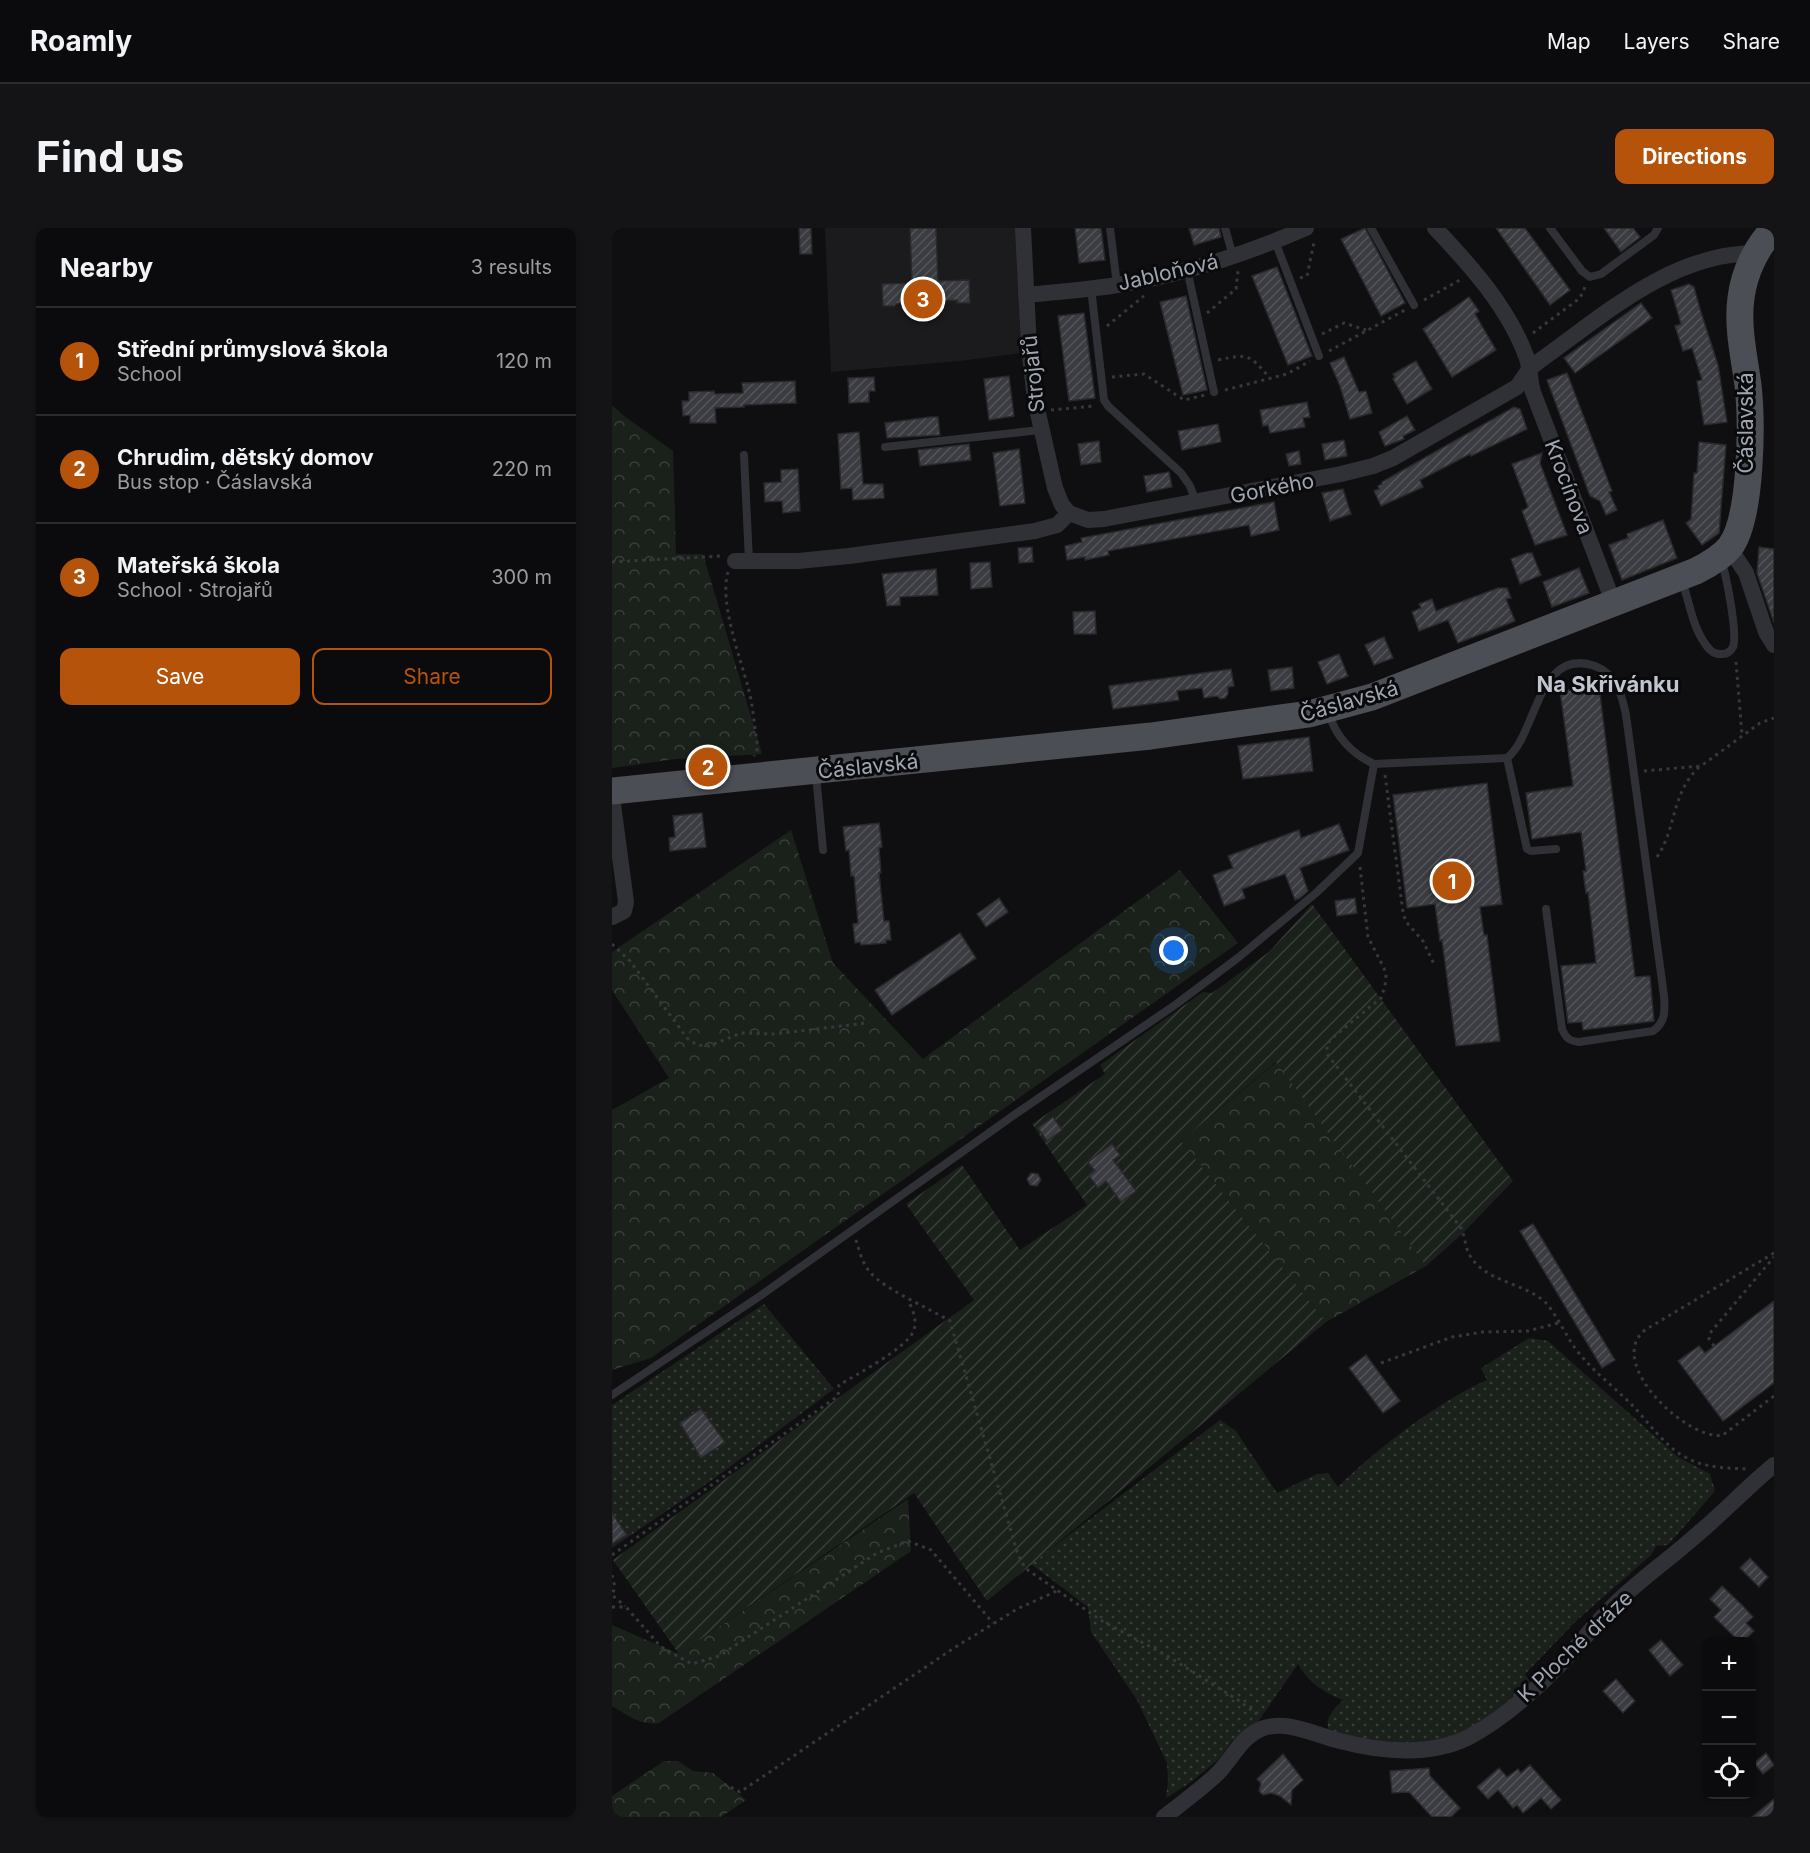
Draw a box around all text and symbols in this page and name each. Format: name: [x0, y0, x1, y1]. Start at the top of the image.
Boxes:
text: Roamly: [30, 24, 132, 58]
text: Map: [1547, 29, 1591, 54]
text: Layers: [1624, 29, 1690, 54]
text: Share: [1723, 29, 1780, 54]
button: Directions: [1615, 129, 1774, 184]
text: Find us: [36, 131, 184, 182]
street label: Jabloňová: [1115, 248, 1221, 296]
text: Nearby: [60, 252, 153, 283]
text: 3 results: [471, 255, 552, 279]
pin: 3: [904, 276, 942, 322]
street label: Strojařů: [1017, 334, 1049, 414]
text: Střední průmyslová škola: [117, 336, 388, 362]
text: 1: [75, 349, 84, 373]
text: 120 m: [496, 349, 552, 373]
text: School: [117, 362, 182, 386]
street label: Čáslavská: [1733, 373, 1758, 474]
street label: Krocínova: [1540, 436, 1598, 538]
text: Chrudim, dětský domov: [117, 444, 374, 470]
text: 2: [73, 457, 86, 481]
text: 220 m: [492, 457, 552, 481]
street label: Gorkého: [1228, 468, 1316, 508]
text: Bus stop · Čáslavská: [117, 470, 312, 494]
text: Mateřská škola: [117, 552, 280, 578]
text: 3: [73, 565, 86, 589]
text: 300 m: [491, 565, 552, 589]
text: School · Strojařů: [117, 578, 273, 602]
button: Save: [60, 648, 300, 705]
button: Share: [312, 648, 552, 705]
district label: Na Skřivánku: [1537, 671, 1679, 697]
street label: Čáslavská: [1297, 675, 1401, 727]
pin: 2: [688, 744, 728, 790]
street label: Čáslavská: [816, 748, 920, 784]
pin: 1: [1432, 858, 1472, 904]
your location: [1159, 936, 1188, 965]
street label: K Ploché dráze: [1512, 1585, 1638, 1707]
map controls: [1702, 1637, 1756, 1799]
button: +: [1702, 1637, 1756, 1691]
button: −: [1702, 1691, 1756, 1745]
button: locate: [1702, 1745, 1756, 1799]

